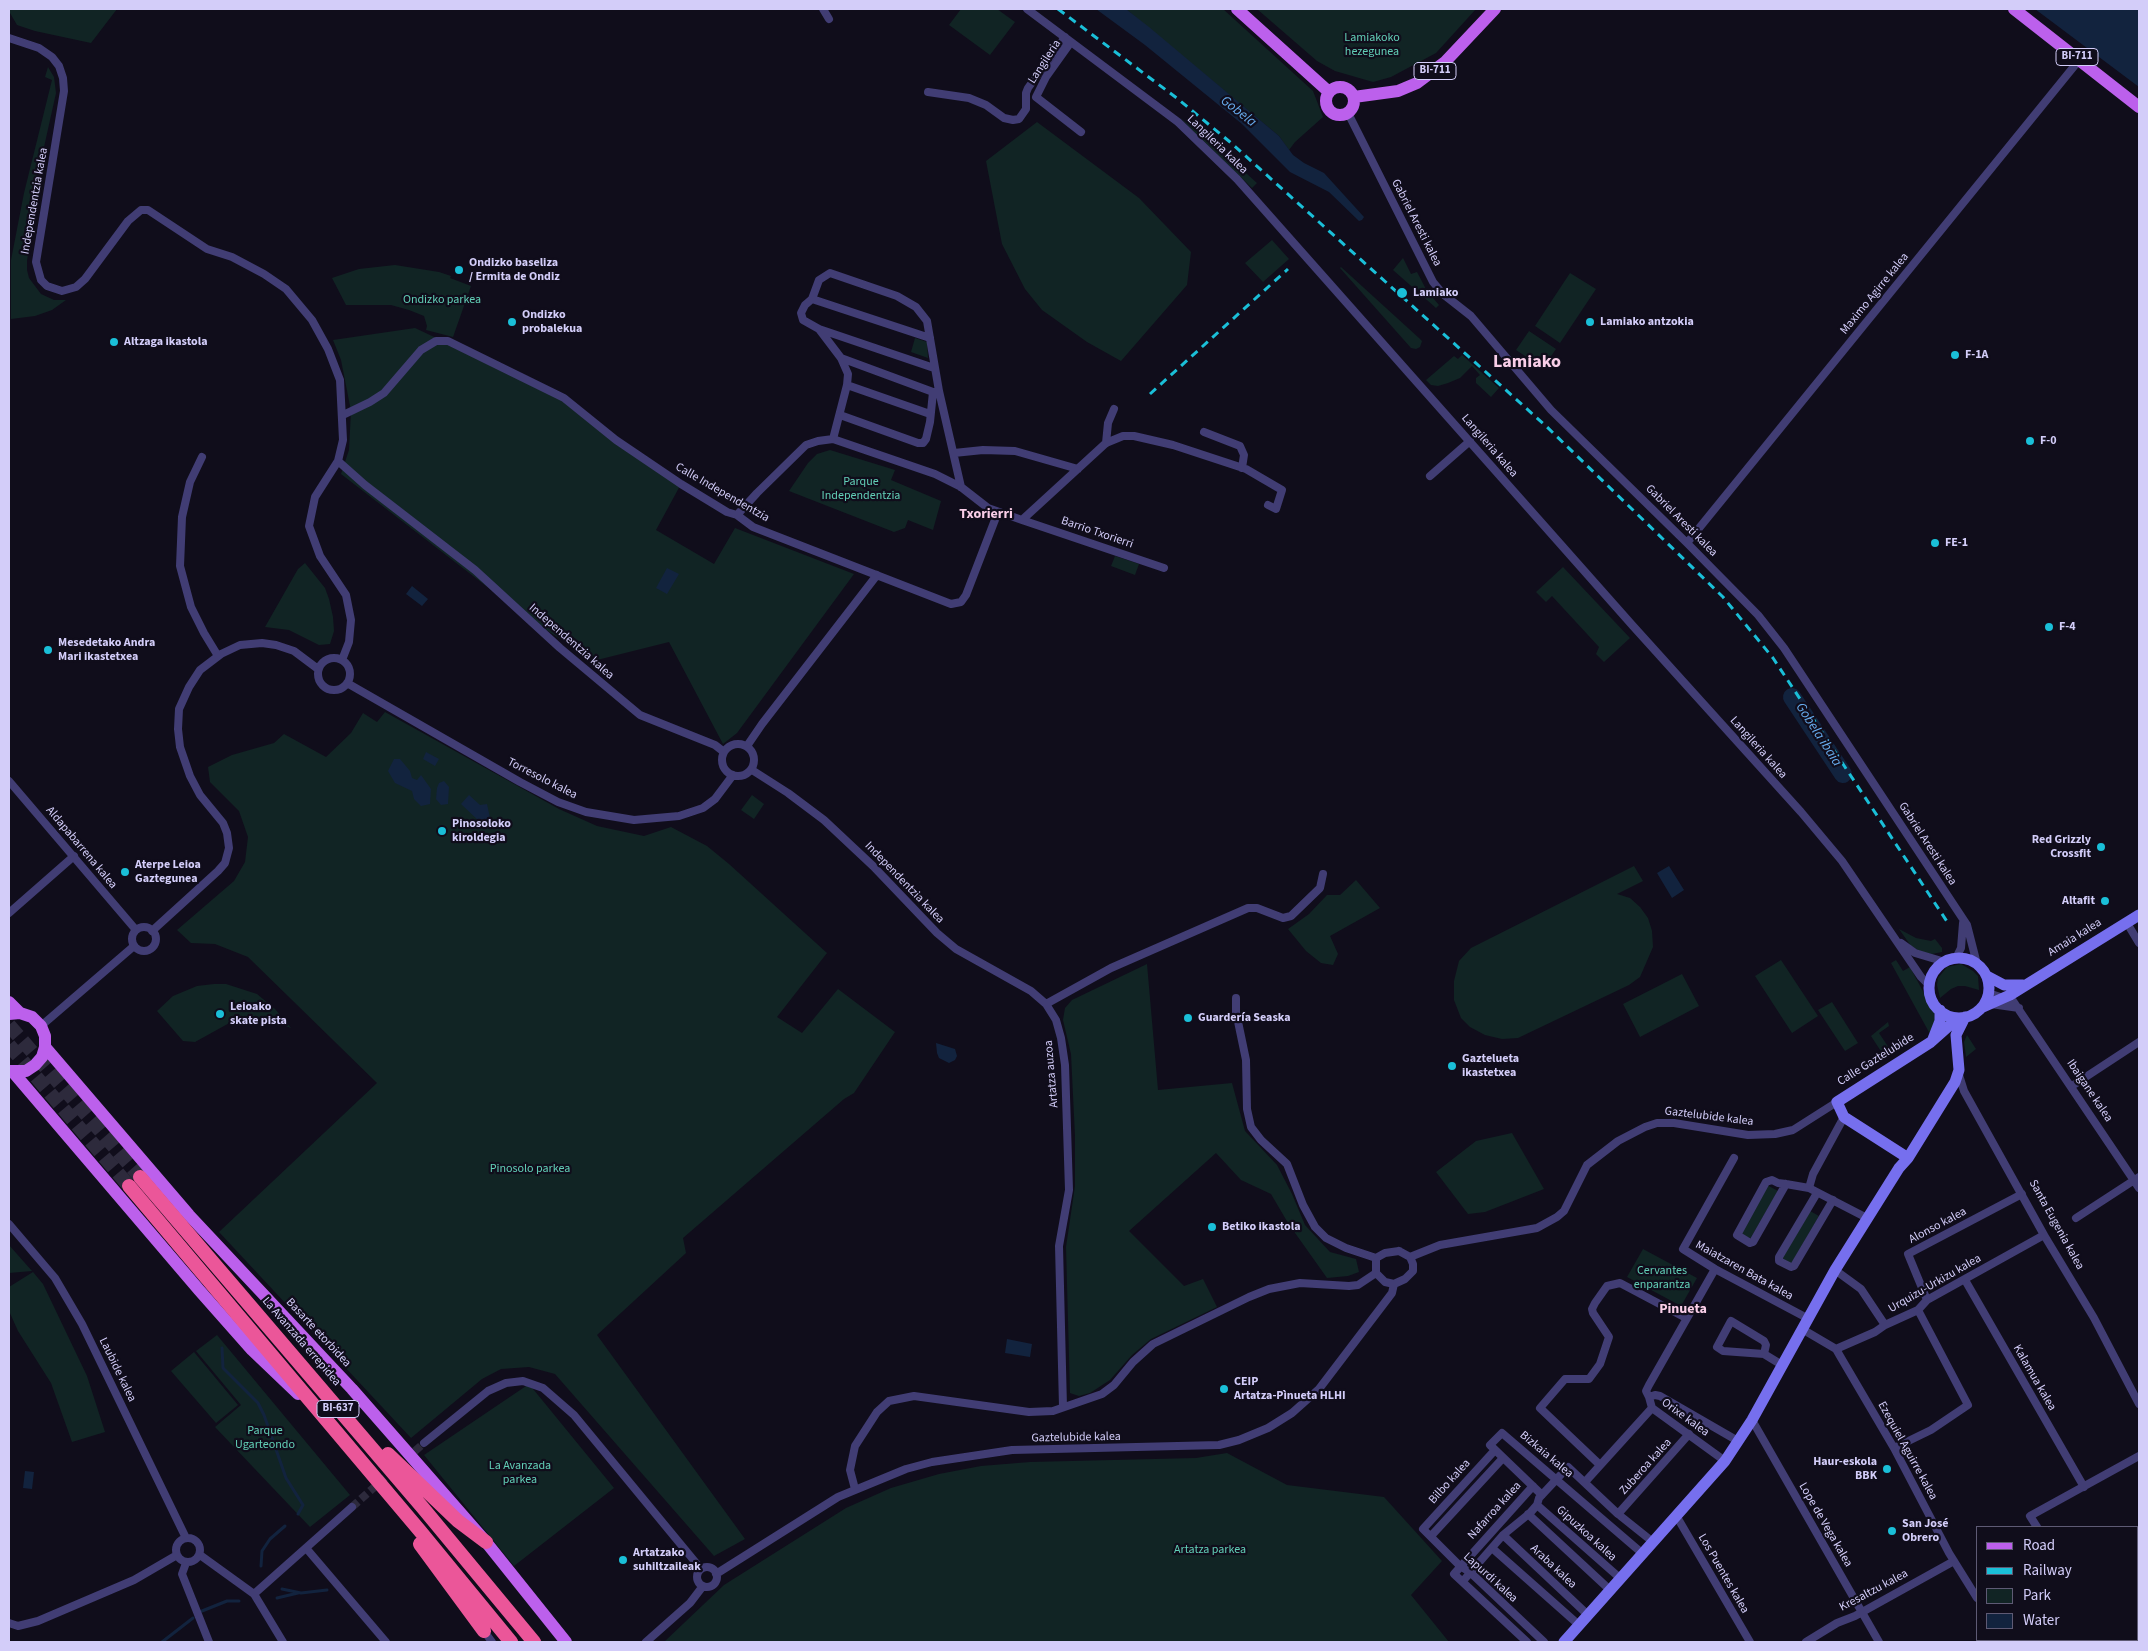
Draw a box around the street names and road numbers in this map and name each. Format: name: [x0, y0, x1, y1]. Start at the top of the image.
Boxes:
street label: Langileria: [1025, 37, 1065, 87]
road number: BI-711: [2056, 48, 2098, 66]
road number: BI-711: [1414, 62, 1456, 80]
street label: Langileria kalea: [1184, 112, 1250, 178]
street label: Independentzia kalea: [19, 147, 51, 255]
street label: Gabriel Aresti kalea: [1388, 177, 1444, 269]
street label: Maximo Agirre kalea: [1838, 250, 1912, 338]
street label: Langileria kalea: [1458, 412, 1520, 480]
street label: Calle Independentzia: [672, 460, 772, 526]
street label: Gabriel Aresti kalea: [1642, 482, 1720, 560]
street label: Barrio Txorierri: [1059, 514, 1135, 552]
street label: Independentzia kalea: [526, 601, 616, 683]
street label: Langileria kalea: [1726, 714, 1790, 782]
street label: Torresolo kalea: [505, 755, 579, 803]
street label: Gabriel Aresti kalea: [1895, 800, 1959, 888]
street label: Aldapabarrena kalea: [42, 804, 120, 892]
street label: Independentzia kalea: [861, 839, 947, 927]
street label: Amaia kalea: [2045, 916, 2105, 960]
street label: Calle Gaztelubide: [1835, 1031, 1917, 1089]
street label: Artatza auzoa: [1042, 1040, 1062, 1108]
street label: Ibaigane kalea: [2063, 1057, 2115, 1125]
street label: Gaztelubide kalea: [1664, 1104, 1754, 1130]
street label: Santa Eugenia kalea: [2025, 1177, 2087, 1273]
street label: Alonso kalea: [1907, 1205, 1969, 1247]
street label: Maiatzaren Bata kalea: [1693, 1238, 1795, 1304]
street label: Urquizu-Urkizu kalea: [1886, 1252, 1984, 1316]
street label: La Avanzada errepidea: [259, 1295, 343, 1389]
street label: Basarte etorbidea: [282, 1296, 354, 1370]
street label: Laubide kalea: [95, 1335, 139, 1405]
street label: Kalamua kalea: [2009, 1342, 2059, 1414]
street label: Orixe kalea: [1658, 1396, 1712, 1440]
street label: Ezequiel Aguirre kalea: [1874, 1399, 1940, 1503]
road number: BI-637: [317, 1400, 359, 1418]
street label: Bizkaia kalea: [1516, 1429, 1576, 1481]
street label: Gaztelubide kalea: [1031, 1430, 1121, 1446]
street label: Zuberoa kalea: [1617, 1436, 1675, 1498]
street label: Bilbo kalea: [1426, 1457, 1474, 1507]
street label: Nafarroa kalea: [1465, 1479, 1525, 1543]
street label: Lope de Vega kalea: [1795, 1480, 1855, 1570]
street label: Gipuzkoa kalea: [1553, 1503, 1619, 1565]
street label: Los Puentes kalea: [1694, 1532, 1752, 1616]
street label: Araba kalea: [1527, 1542, 1579, 1592]
street label: Lapurdi kalea: [1460, 1550, 1520, 1606]
street label: Kresaltzu kalea: [1837, 1567, 1911, 1615]

